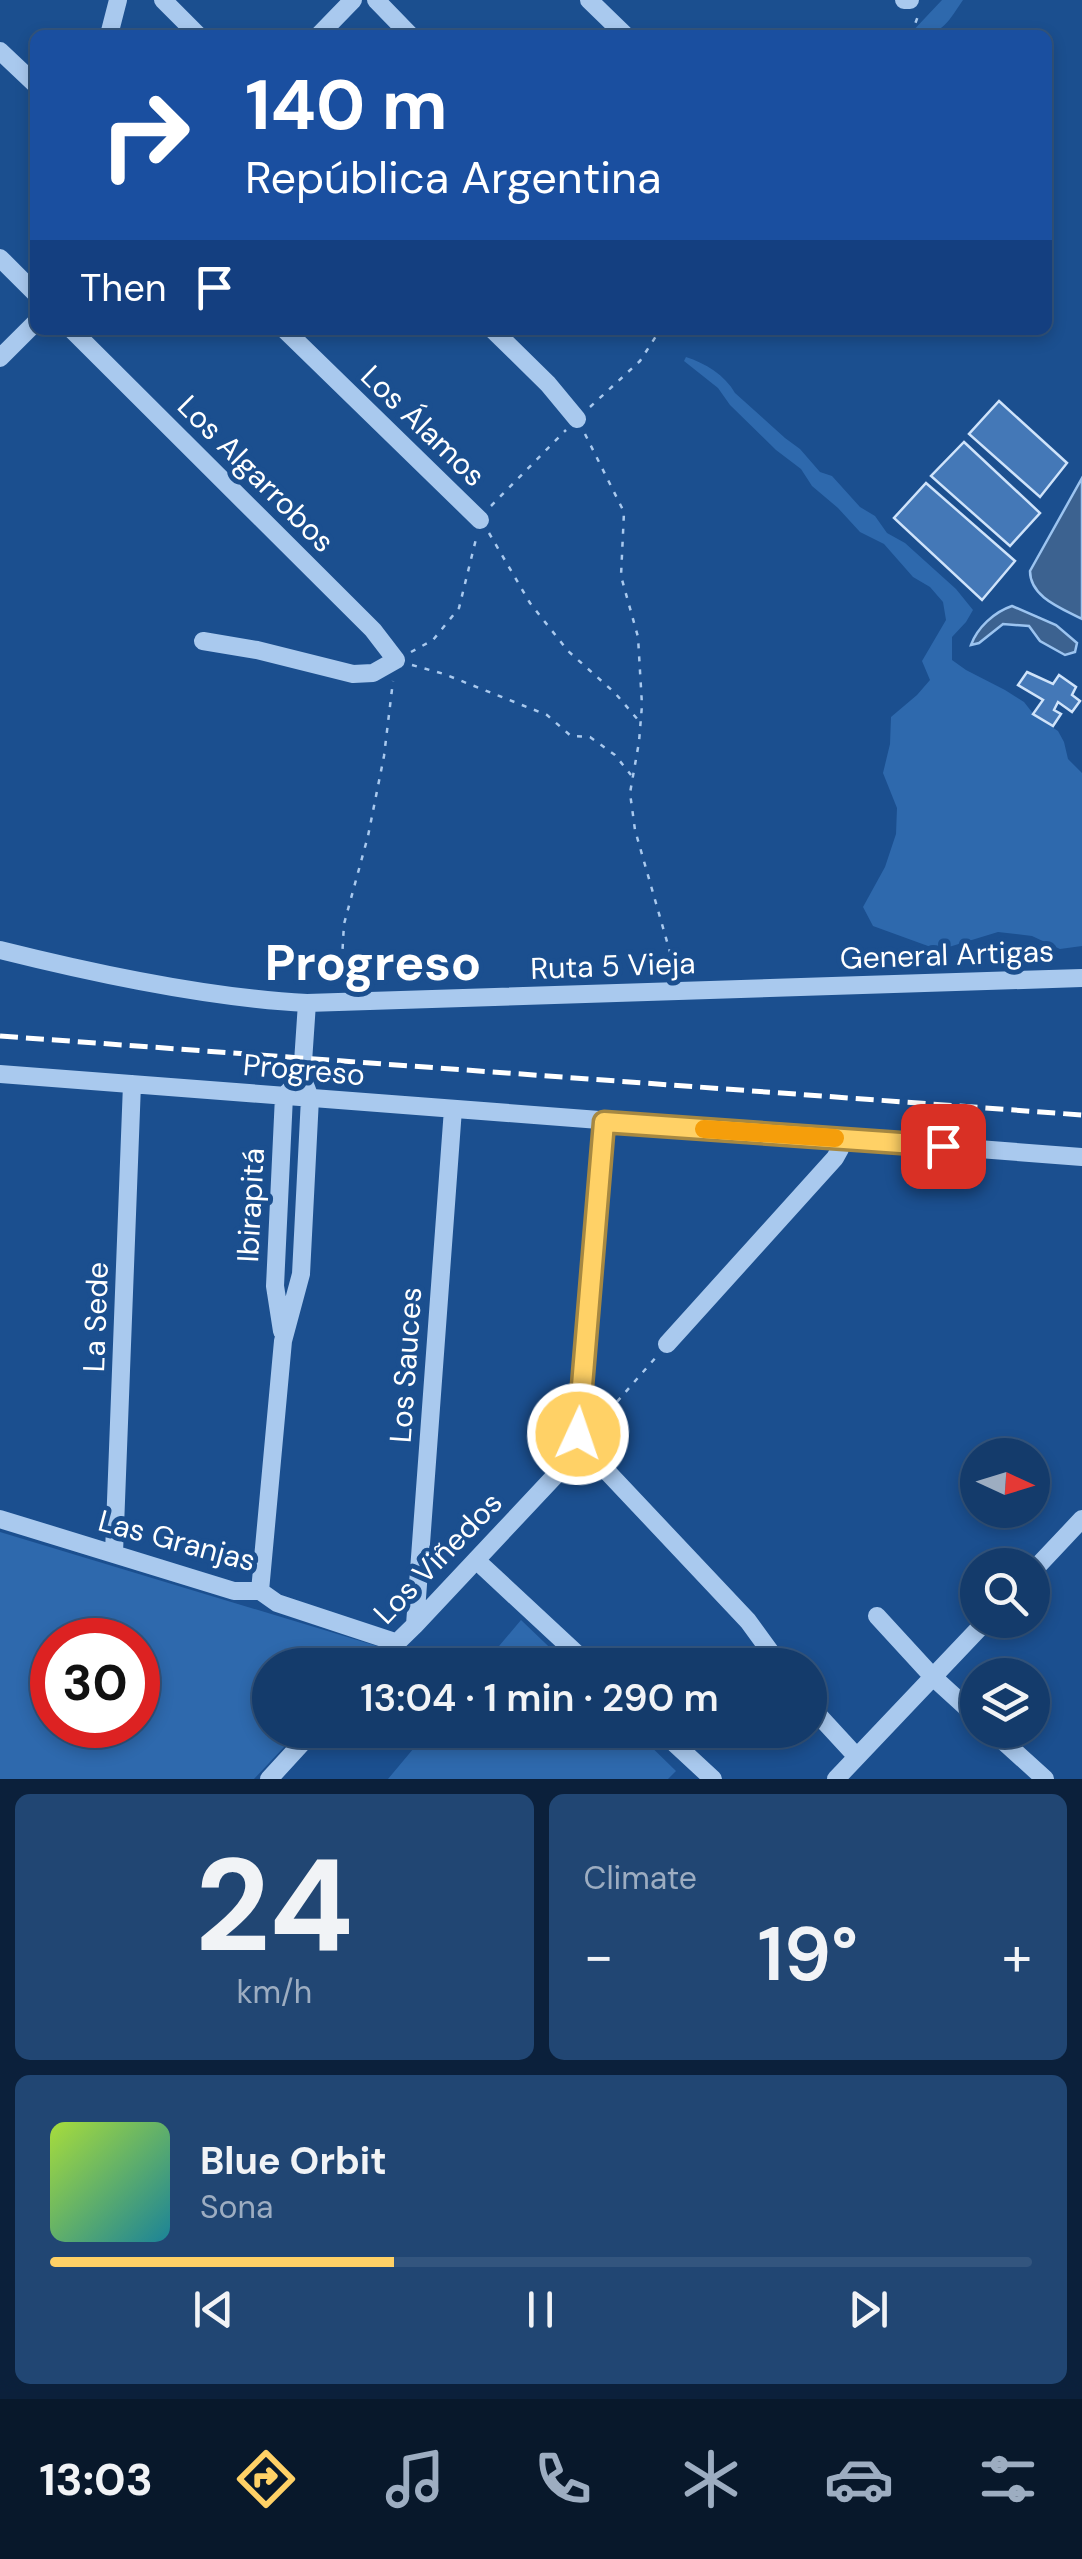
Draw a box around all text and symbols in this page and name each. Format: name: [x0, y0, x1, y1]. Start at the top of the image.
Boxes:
text: 140 m: [245, 60, 448, 151]
icon: right: [80, 70, 210, 200]
text: República Argentina: [245, 148, 661, 207]
icon: arrive: [187, 260, 242, 315]
text: Then: [80, 263, 167, 313]
street label: Los Álamos: [353, 357, 494, 495]
street label: Los Algarrobos: [169, 387, 343, 561]
district label: Progreso: [265, 930, 481, 996]
street label: General Artigas: [839, 931, 1055, 978]
street label: Ruta 5 Vieja: [530, 943, 696, 988]
street label: Progreso: [241, 1045, 367, 1094]
pin: [901, 1104, 986, 1189]
icon: arrive: [916, 1119, 971, 1174]
street label: Ibirapitá: [228, 1147, 273, 1263]
street label: La Sede: [74, 1261, 117, 1373]
street label: Los Sauces: [381, 1286, 430, 1444]
position arrow: [526, 1382, 630, 1486]
north arrow: [960, 1438, 1050, 1528]
map controls: [960, 1438, 1050, 1748]
street label: Los Viñedos: [365, 1483, 510, 1632]
street label: Las Granjas: [94, 1501, 260, 1580]
button: search: [960, 1548, 1050, 1638]
speed limit sign: 30: [30, 1618, 160, 1748]
button: layers: [960, 1658, 1050, 1748]
text: 13:04 · 1 min · 290 m: [360, 1673, 719, 1723]
text: 24: [195, 1821, 354, 1990]
text: Climate: [584, 1857, 697, 1899]
text: 19°: [758, 1906, 858, 2003]
text: −: [584, 1920, 614, 1992]
text: +: [1002, 1920, 1032, 1992]
text: km/h: [236, 1971, 312, 2013]
text: Blue Orbit: [200, 2136, 387, 2186]
text: Sona: [200, 2186, 273, 2228]
icon: previous: [186, 2282, 241, 2337]
icon: pause: [513, 2282, 568, 2337]
icon: next: [841, 2282, 896, 2337]
icon: directions: [231, 2444, 301, 2514]
icon: music: [380, 2444, 450, 2514]
icon: phone: [528, 2444, 598, 2514]
icon: climate: [676, 2444, 746, 2514]
icon: car: [824, 2444, 894, 2514]
icon: filters: [973, 2444, 1043, 2514]
text: 13:03: [39, 2450, 153, 2509]

